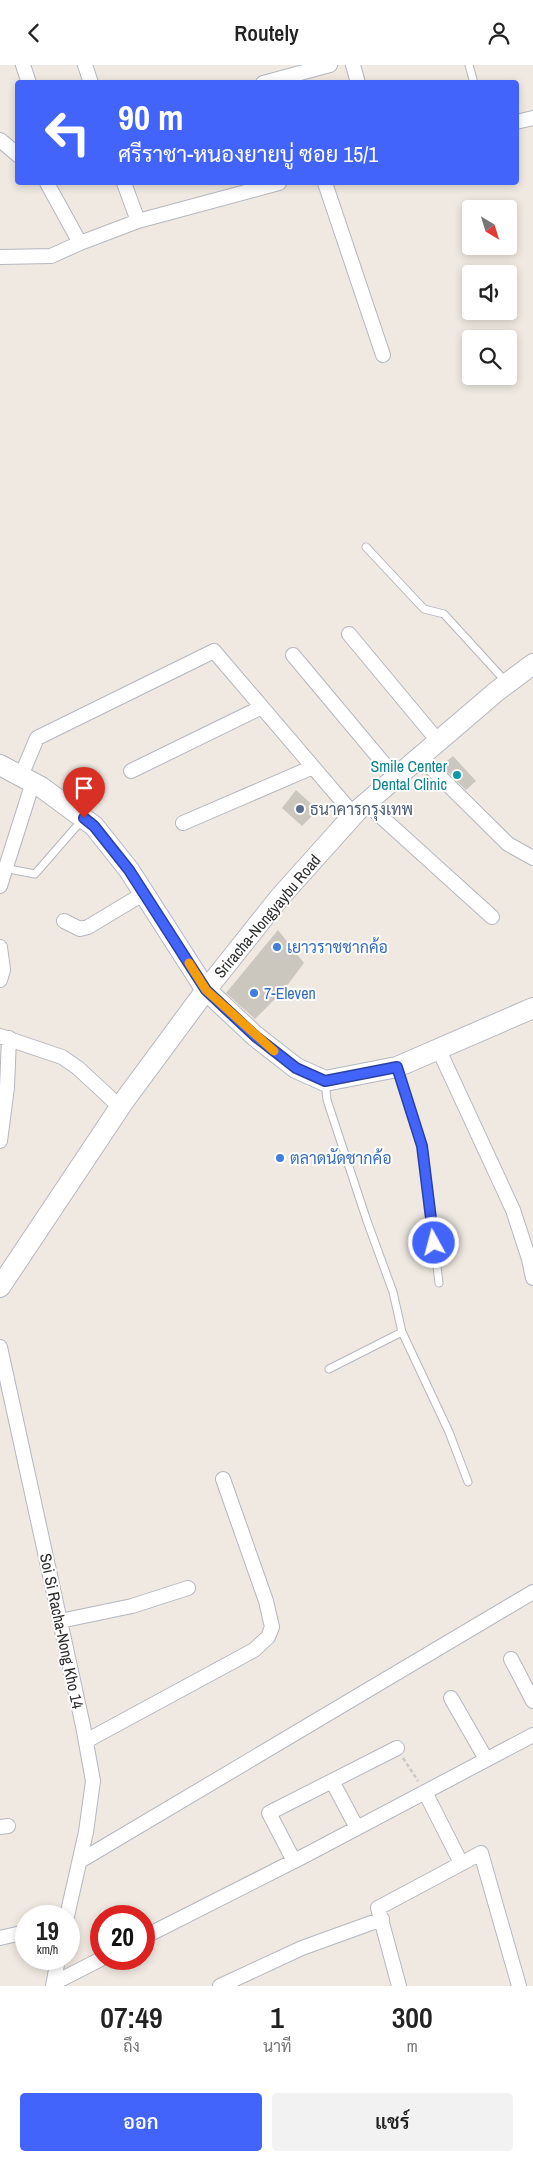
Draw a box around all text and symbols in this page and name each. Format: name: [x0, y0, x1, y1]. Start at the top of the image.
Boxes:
text: Routely: [234, 18, 299, 48]
icon: back: [20, 19, 48, 47]
icon: person: [485, 19, 513, 47]
text: 90 m: [118, 94, 183, 141]
icon: left: [35, 100, 100, 165]
text: ศรีราชา-หนองยายบู่ ซอย 15/1: [118, 139, 378, 169]
north arrow: [462, 200, 518, 255]
map controls: [462, 200, 517, 385]
button: sound: [462, 265, 517, 320]
button: search: [462, 330, 517, 385]
place label: Smile Center Dental Clinic: [370, 755, 448, 795]
pin: [63, 767, 105, 818]
marker: Smile Center Dental Clinic: [451, 769, 463, 781]
icon: arrive: [70, 774, 98, 802]
place label: ธนาคารกรุงเทพ: [310, 798, 413, 821]
marker: ธนาคารกรุงเทพ: [294, 803, 306, 815]
street label: Sriracha-Nongyaybu Road: [209, 849, 325, 983]
place label: เยาวราชชากค้อ: [287, 936, 388, 958]
marker: เยาวราชชากค้อ: [271, 941, 283, 953]
place label: 7-Eleven: [264, 982, 316, 1004]
marker: 7-Eleven: [248, 987, 260, 999]
place label: ตลาดนัดชากค้อ: [290, 1147, 392, 1169]
marker: ตลาดนัดชากค้อ: [274, 1152, 286, 1164]
position arrow: [407, 1216, 459, 1268]
street label: Soi Si Racha-Nong Kho 14: [35, 1551, 89, 1711]
speed limit sign: 20: [90, 1905, 155, 1970]
text: 19: [36, 1914, 59, 1948]
text: km/h: [37, 1942, 58, 1958]
text: 07:49: [100, 1997, 163, 2037]
text: 1: [270, 1997, 284, 2037]
text: 300: [392, 1997, 433, 2037]
text: ถึง: [123, 2035, 140, 2057]
text: นาที: [263, 2035, 291, 2057]
text: m: [407, 2035, 418, 2057]
button: ออก: [20, 2093, 262, 2151]
button: แชร์: [272, 2093, 513, 2151]

